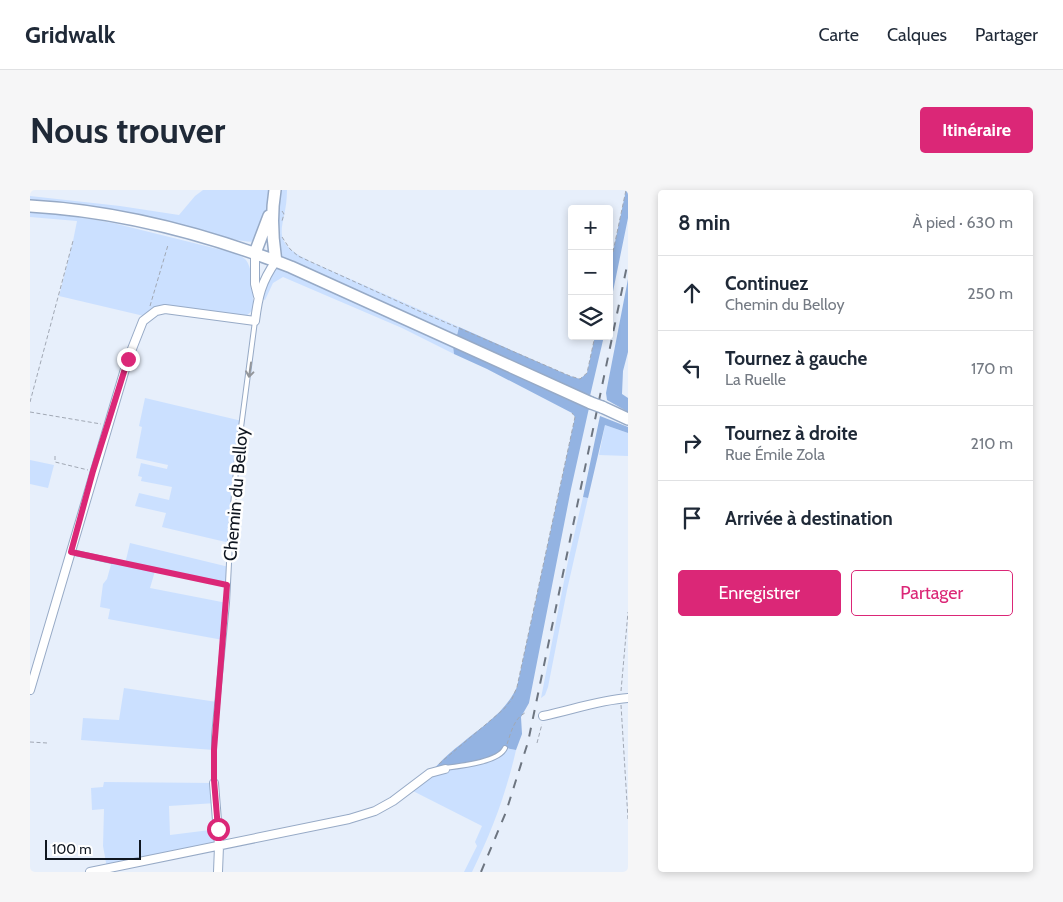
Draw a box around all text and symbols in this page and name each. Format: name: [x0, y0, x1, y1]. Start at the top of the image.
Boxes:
text: Gridwalk: [25, 20, 115, 49]
text: Carte: [818, 24, 859, 46]
text: Calques: [887, 24, 947, 46]
text: Partager: [975, 24, 1038, 46]
button: Itinéraire: [920, 107, 1033, 153]
text: Nous trouver: [30, 109, 225, 152]
map controls: [568, 205, 613, 340]
button: +: [568, 205, 613, 250]
text: 8 min: [678, 210, 730, 235]
text: À pied · 630 m: [913, 213, 1013, 232]
button: −: [568, 250, 613, 295]
text: Continuez: [725, 272, 808, 295]
icon: ahead: [678, 279, 706, 307]
text: 250 m: [967, 284, 1013, 303]
button: layers: [568, 295, 613, 340]
text: Chemin du Belloy: [725, 295, 844, 314]
text: Tournez à gauche: [725, 347, 867, 370]
route end: [117, 348, 140, 371]
icon: left: [678, 354, 706, 382]
text: 170 m: [971, 359, 1013, 378]
one-way arrow: [244, 362, 254, 378]
text: La Ruelle: [725, 370, 786, 389]
text: Tournez à droite: [725, 422, 858, 445]
street label: Chemin du Belloy: [219, 426, 253, 562]
icon: right: [678, 429, 706, 457]
text: 210 m: [971, 434, 1013, 453]
text: Rue Émile Zola: [725, 445, 825, 464]
icon: arrive: [678, 504, 706, 532]
text: Arrivée à destination: [725, 507, 893, 530]
button: Enregistrer: [678, 570, 841, 616]
button: Partager: [851, 570, 1013, 616]
route start: [207, 818, 230, 841]
scale bar: [45, 837, 141, 860]
text: 100 m: [52, 840, 92, 858]

